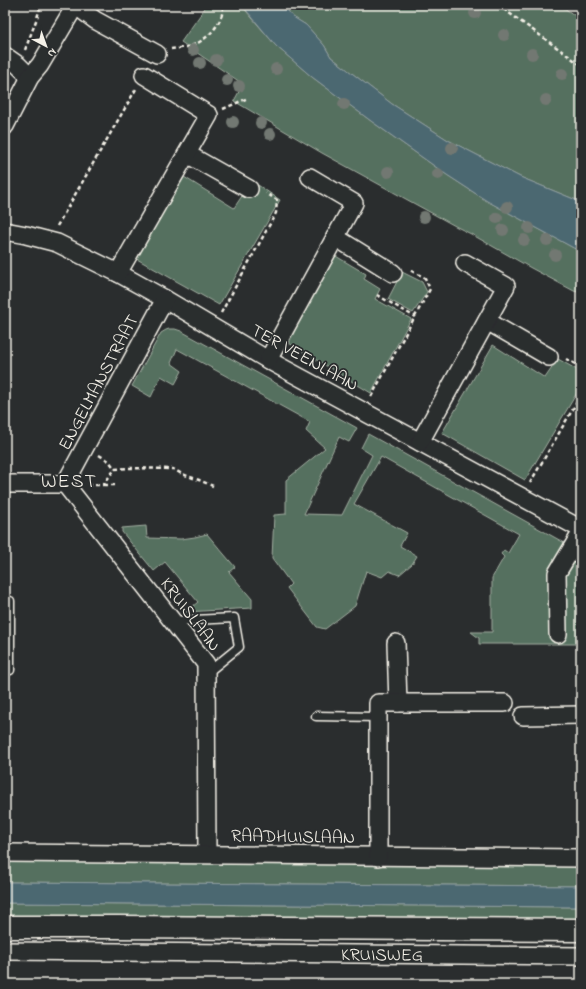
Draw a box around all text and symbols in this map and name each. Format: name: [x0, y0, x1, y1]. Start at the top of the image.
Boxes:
north arrow: [26, 26, 66, 66]
text: N: [44, 44, 60, 61]
street label: ENGELMANSTRAAT: [53, 310, 147, 455]
street label: TER VEENLAAN: [246, 319, 362, 399]
district label: WEST: [41, 468, 97, 497]
street label: KRUISLAAN: [153, 573, 226, 658]
street label: RAADHUISLAAN: [231, 824, 355, 852]
street label: KRUISWEG: [341, 943, 423, 970]

